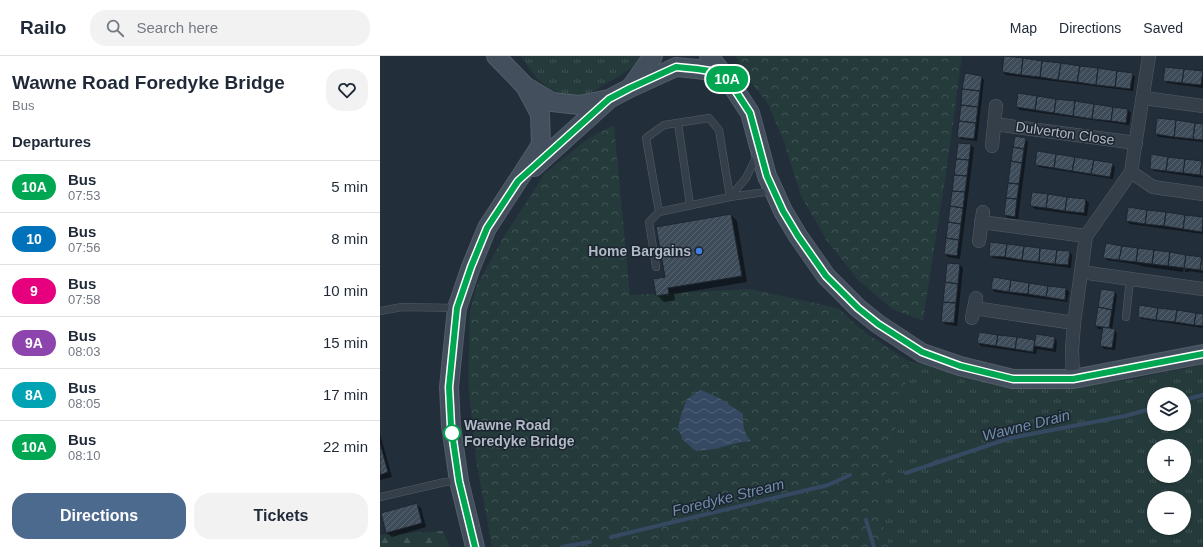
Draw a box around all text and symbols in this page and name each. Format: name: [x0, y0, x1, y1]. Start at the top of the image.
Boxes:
search box: [90, 10, 370, 46]
text: Railo: [20, 17, 66, 38]
icon: search: [104, 17, 126, 39]
text: Search here: [136, 19, 218, 36]
text: Map: [1010, 20, 1037, 36]
text: Directions: [1059, 20, 1121, 36]
text: Saved: [1143, 20, 1183, 36]
line badge: 10A: [704, 66, 750, 92]
button: heart: [326, 69, 368, 111]
text: 10A: [714, 71, 740, 87]
text: Wawne Road Foredyke Bridge: [12, 72, 285, 93]
text: Bus: [12, 98, 34, 113]
street label: Dulverton Close: [1015, 118, 1116, 148]
text: Departures: [12, 133, 91, 150]
text: Bus: [68, 171, 96, 188]
text: 5 min: [331, 178, 368, 195]
text: 10A: [21, 179, 47, 195]
text: 07:53: [68, 188, 101, 203]
text: Bus: [68, 223, 96, 240]
text: 8 min: [331, 230, 368, 247]
text: 10: [26, 231, 42, 247]
text: 07:56: [68, 240, 101, 255]
place label: Home Bargains: [588, 243, 691, 259]
marker: Home Bargains: [694, 246, 704, 256]
text: Bus: [68, 275, 96, 292]
text: 10 min: [323, 282, 368, 299]
text: 9: [30, 283, 38, 299]
text: 07:58: [68, 292, 101, 307]
text: Bus: [68, 327, 96, 344]
text: 15 min: [323, 334, 368, 351]
text: 9A: [25, 335, 43, 351]
text: 08:03: [68, 344, 101, 359]
text: Bus: [68, 379, 96, 396]
text: 17 min: [323, 386, 368, 403]
text: 8A: [25, 387, 43, 403]
map controls: [1147, 387, 1191, 535]
button: layers: [1147, 387, 1191, 431]
text: 08:05: [68, 396, 101, 411]
water label: Wawne Drain: [980, 406, 1072, 444]
place label: Wawne Road Foredyke Bridge: [464, 417, 575, 449]
marker: Wawne Road Foredyke Bridge: [443, 424, 461, 442]
text: Bus: [68, 431, 96, 448]
text: 22 min: [323, 438, 368, 455]
text: 10A: [21, 439, 47, 455]
button: +: [1147, 439, 1191, 483]
text: 08:10: [68, 448, 101, 463]
water label: Foredyke Stream: [670, 475, 786, 519]
button: −: [1147, 491, 1191, 535]
button: Directions: [12, 493, 186, 539]
button: Tickets: [194, 493, 368, 539]

